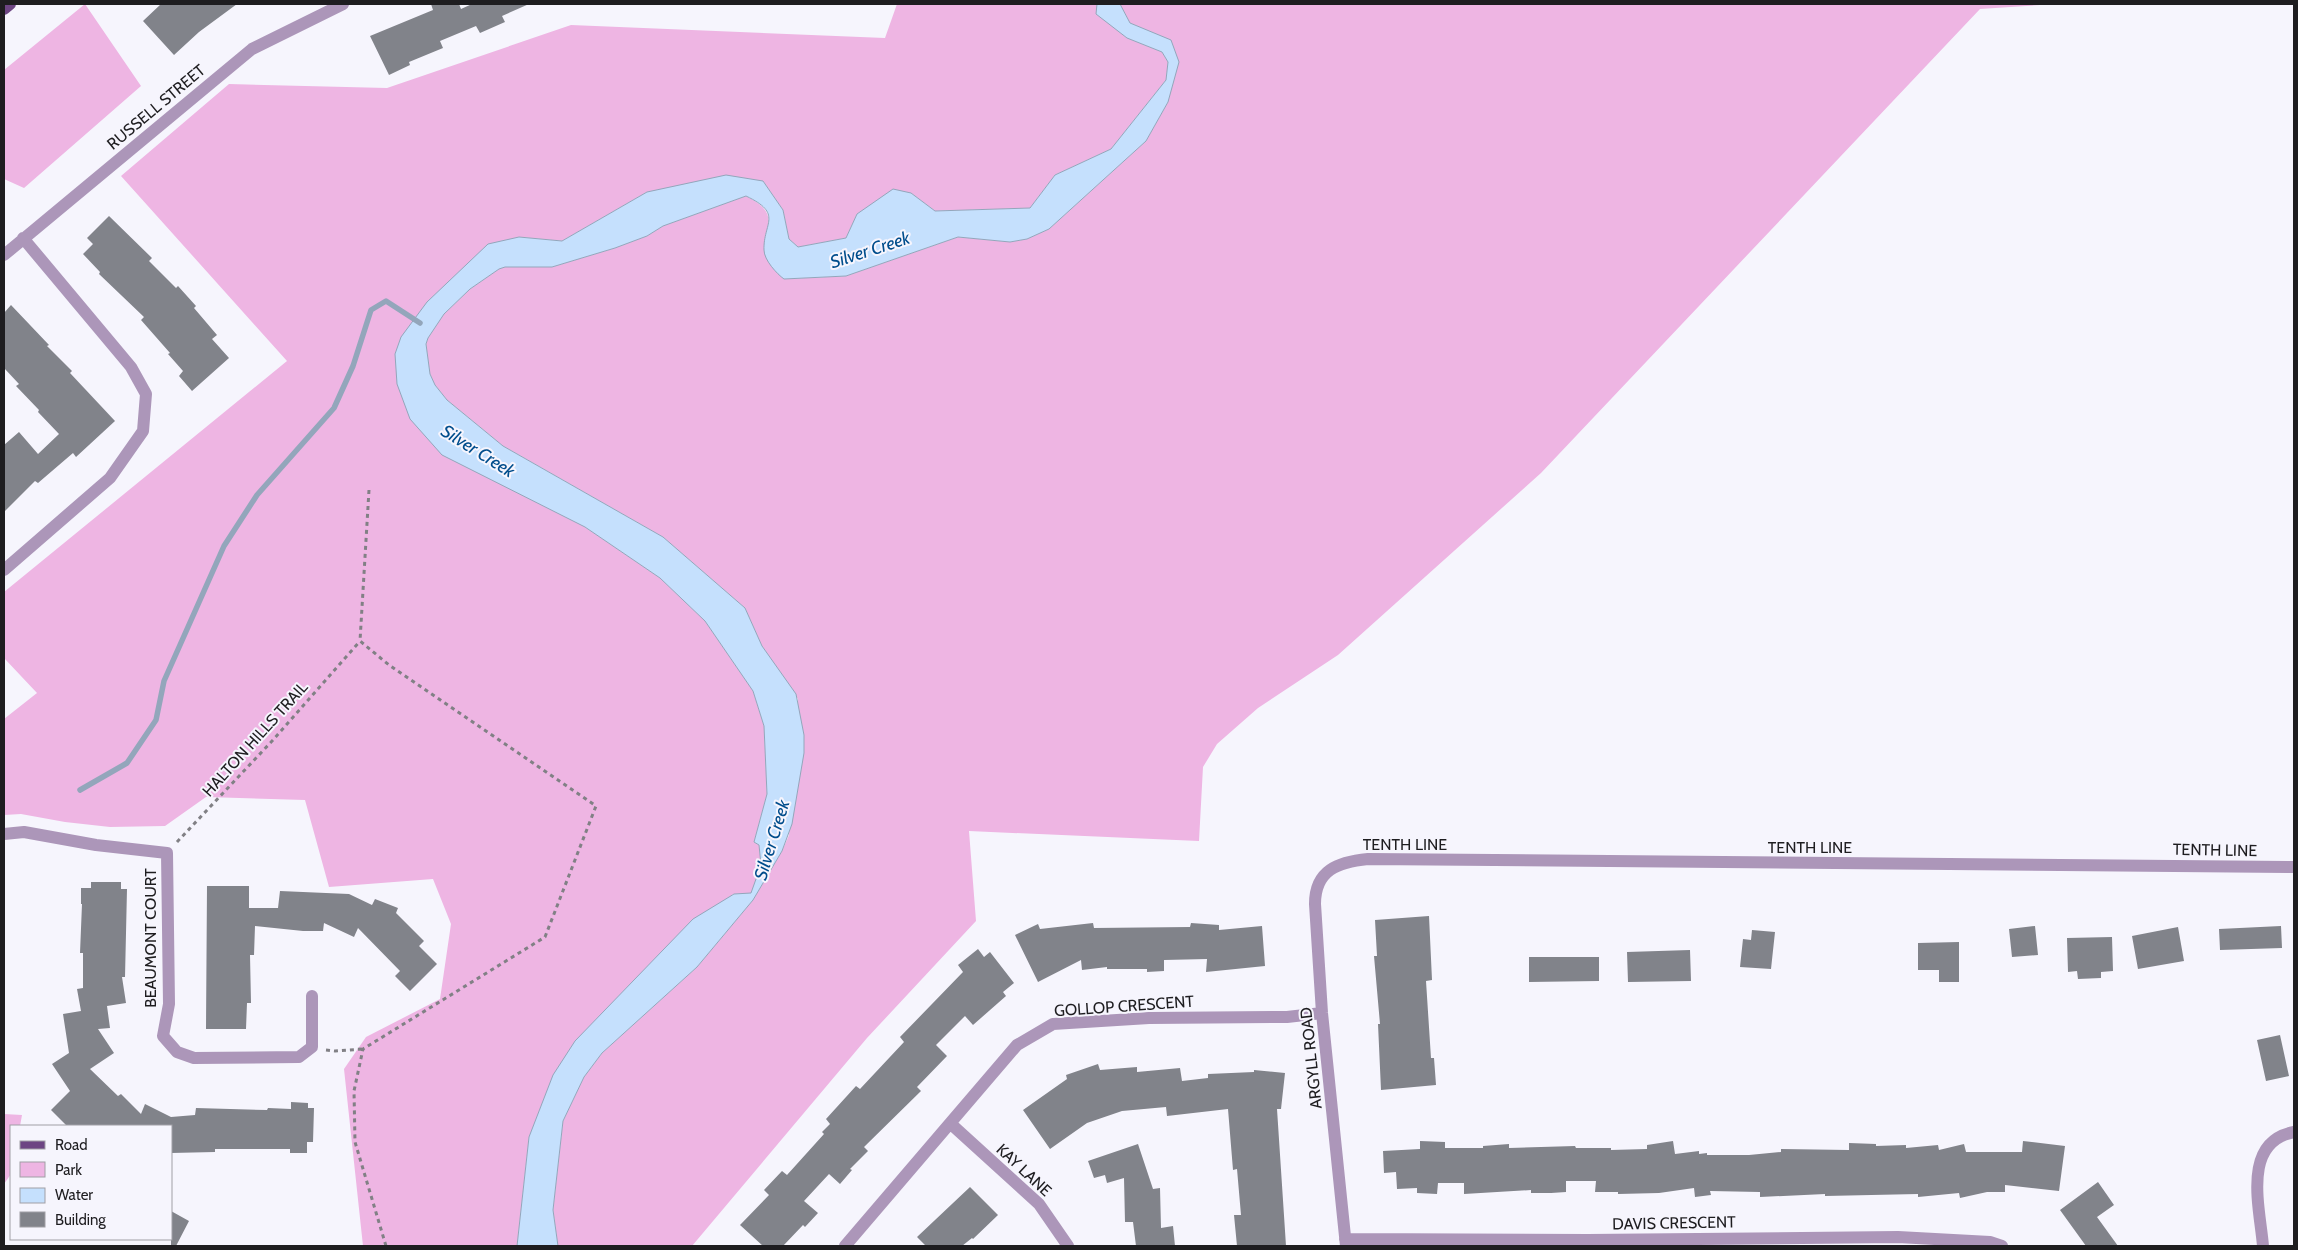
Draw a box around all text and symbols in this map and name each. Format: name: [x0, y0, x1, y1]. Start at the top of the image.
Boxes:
street label: RUSSELL STREET: [103, 60, 209, 154]
water label: Silver Creek: [827, 226, 914, 273]
water label: Silver Creek: [437, 420, 520, 483]
street label: HALTON HILLS TRAIL: [198, 678, 312, 800]
water label: Silver Creek: [749, 796, 795, 883]
street label: TENTH LINE: [1363, 835, 1447, 854]
street label: TENTH LINE: [1768, 838, 1852, 857]
street label: TENTH LINE: [2173, 840, 2257, 860]
street label: BEAUMONT COURT: [141, 868, 160, 1008]
street label: GOLLOP CRESCENT: [1054, 992, 1195, 1020]
street label: ARGYLL ROAD: [1296, 1006, 1326, 1110]
legend: [10, 1125, 172, 1240]
text: Road: [55, 1136, 88, 1154]
street label: KAY LANE: [992, 1140, 1056, 1200]
text: Park: [55, 1161, 82, 1179]
text: Water: [55, 1186, 93, 1204]
text: Building: [55, 1211, 106, 1229]
street label: DAVIS CRESCENT: [1612, 1212, 1736, 1234]

